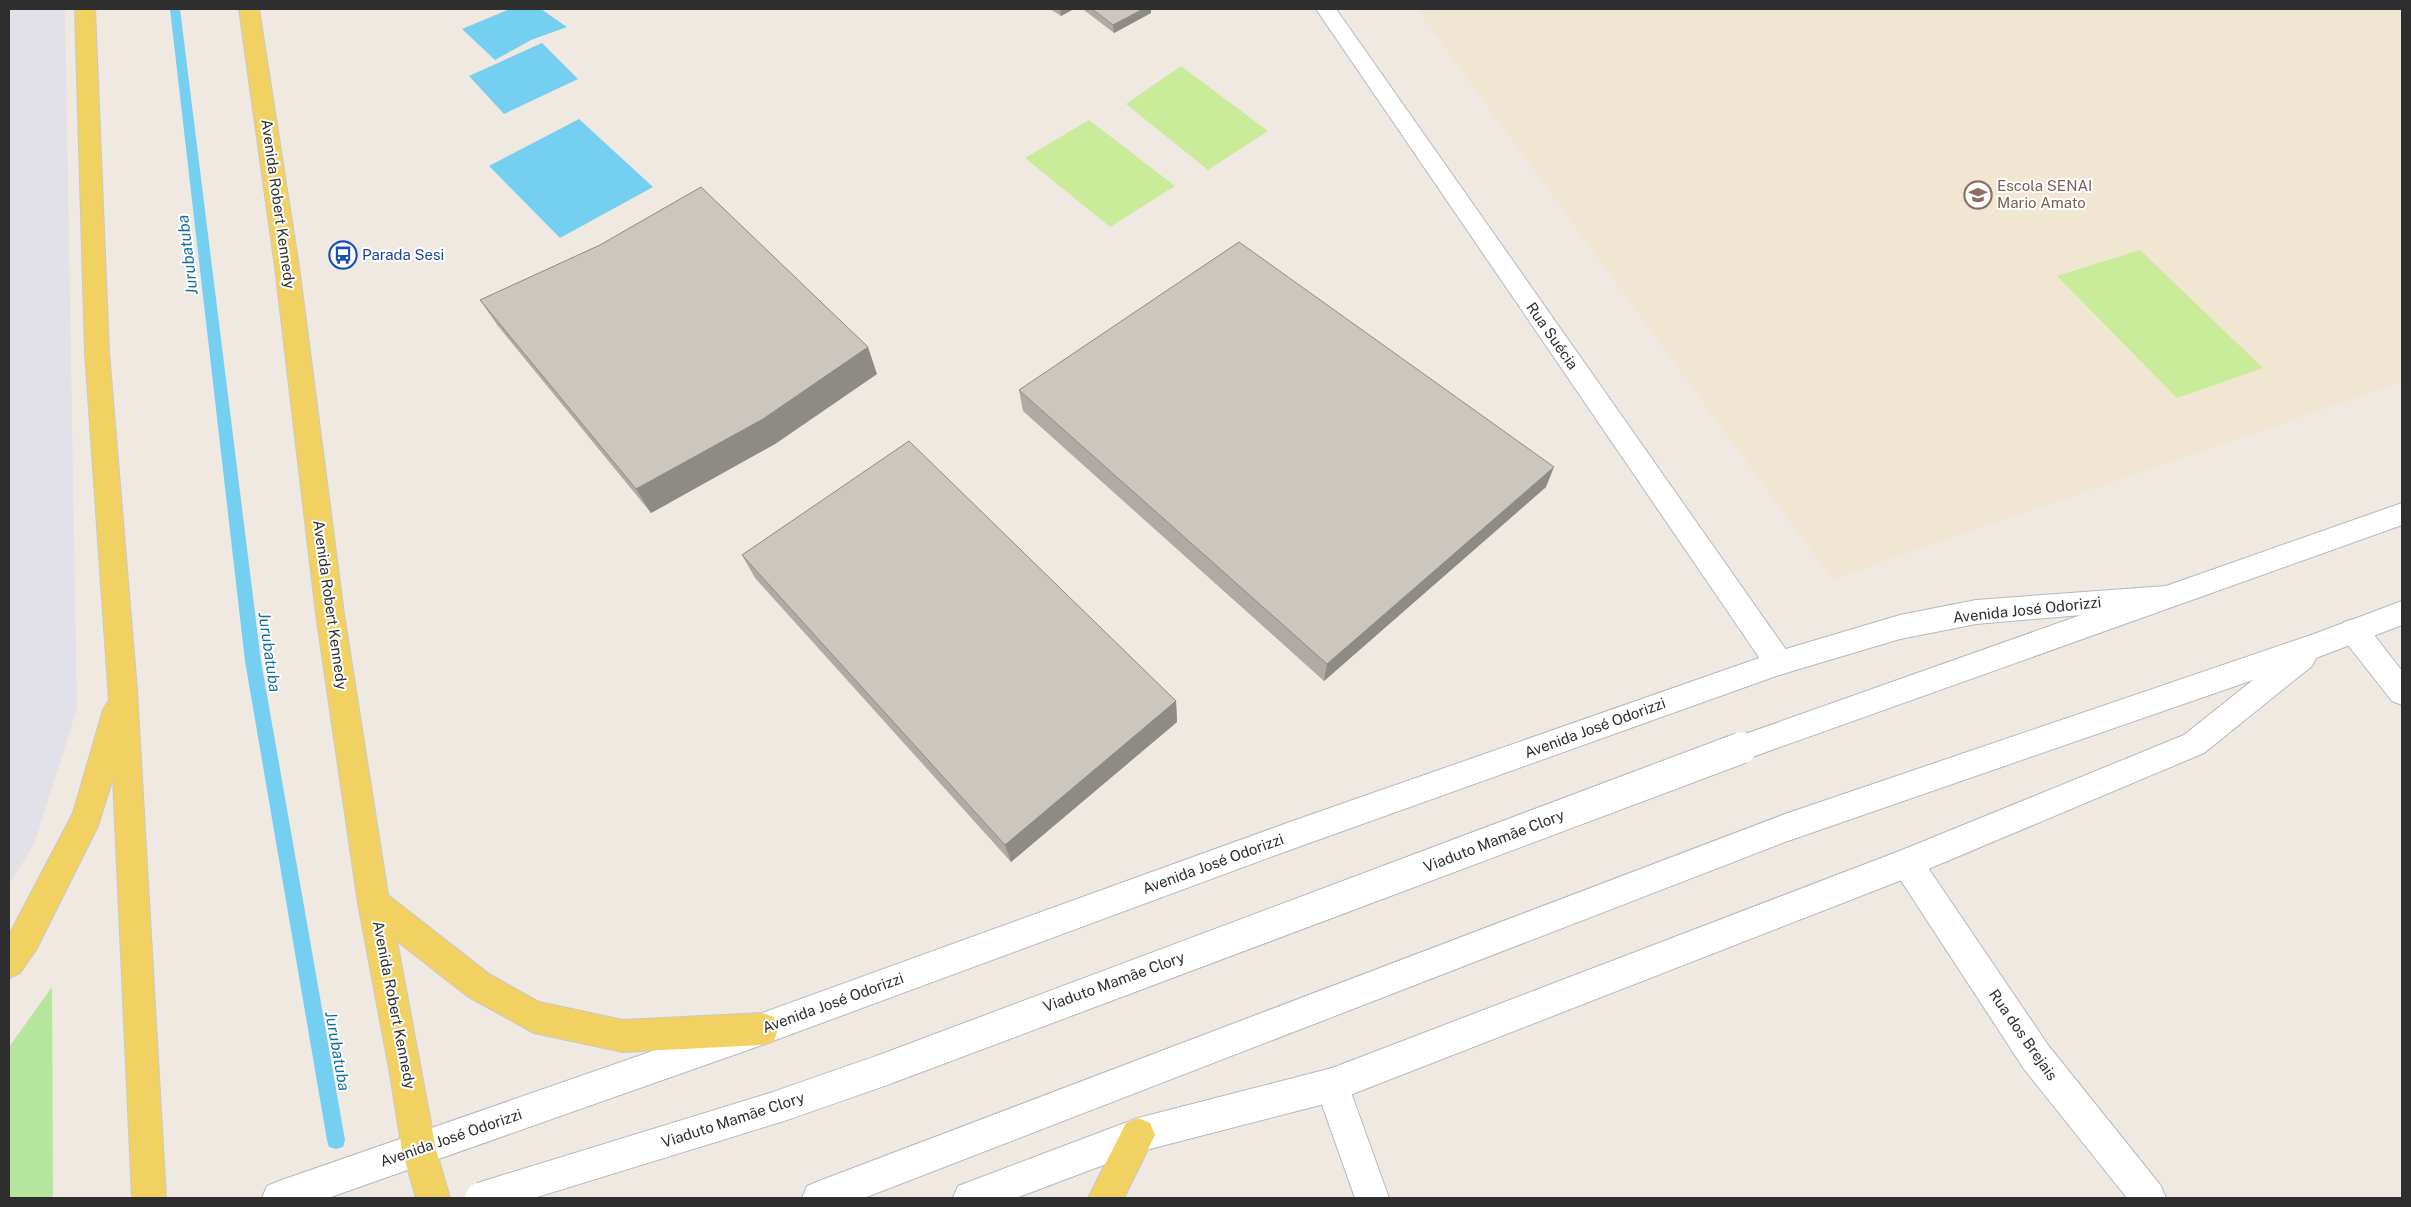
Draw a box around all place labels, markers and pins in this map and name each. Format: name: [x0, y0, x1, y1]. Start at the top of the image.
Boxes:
place label: Escola SENAI Mario Amato: [1997, 177, 2092, 211]
school or university icon: Escola SENAI Mario Amato: [1963, 180, 1993, 210]
bus stop icon: Parada Sesi: [328, 240, 358, 270]
place label: Parada Sesi: [362, 246, 444, 263]

